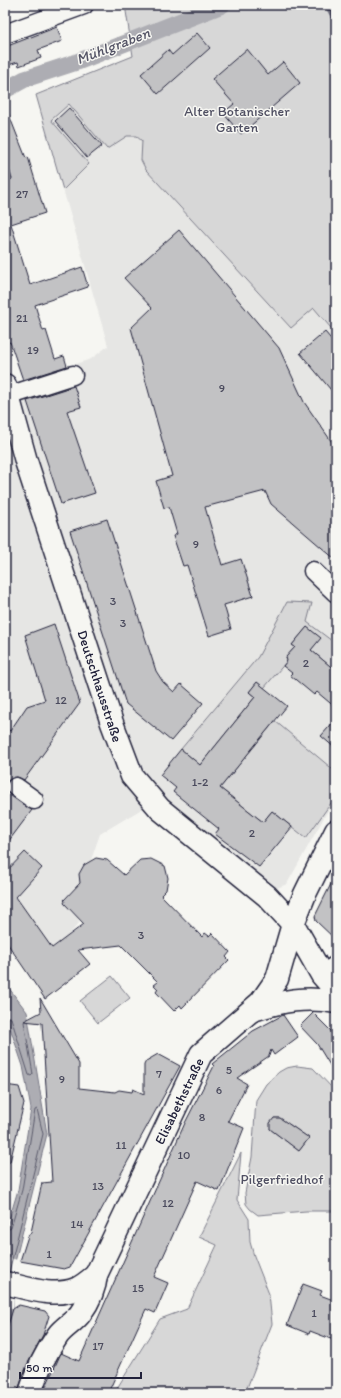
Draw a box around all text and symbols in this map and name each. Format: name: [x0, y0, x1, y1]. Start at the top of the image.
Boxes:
water label: Mühlgraben: [74, 24, 153, 68]
park label: Alter Botanischer Garten: [184, 103, 290, 136]
house number: 27: [16, 187, 28, 201]
house number: 21: [16, 311, 28, 325]
house number: 19: [27, 343, 39, 357]
house number: 9: [219, 381, 225, 395]
house number: 9: [193, 537, 199, 551]
house number: 3: [110, 594, 117, 608]
house number: 3: [120, 616, 127, 630]
street label: Deutschhausstraße: [73, 628, 126, 745]
house number: 2: [303, 656, 310, 670]
house number: 12: [55, 693, 68, 707]
house number: 1-2: [192, 775, 209, 789]
house number: 2: [249, 826, 256, 840]
house number: 3: [138, 928, 145, 942]
street label: Elisabethstraße: [151, 1055, 208, 1147]
house number: 5: [226, 1063, 232, 1077]
house number: 7: [156, 1067, 162, 1081]
house number: 9: [59, 1072, 65, 1086]
house number: 6: [216, 1083, 222, 1097]
house number: 8: [199, 1110, 206, 1124]
house number: 11: [115, 1138, 127, 1152]
house number: 10: [178, 1148, 190, 1162]
park label: Pilgerfriedhof: [240, 1171, 324, 1188]
house number: 13: [92, 1179, 105, 1193]
house number: 12: [162, 1196, 175, 1210]
house number: 14: [71, 1217, 83, 1231]
house number: 1: [46, 1247, 52, 1261]
house number: 15: [132, 1281, 144, 1295]
house number: 1: [311, 1306, 317, 1320]
house number: 17: [92, 1339, 104, 1353]
scale bar: [20, 1354, 141, 1380]
text: 50 m: [26, 1361, 52, 1375]

